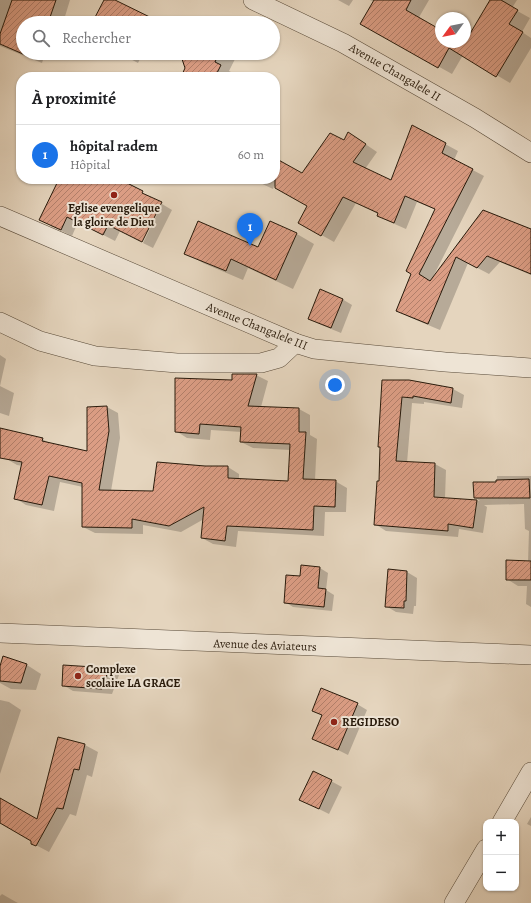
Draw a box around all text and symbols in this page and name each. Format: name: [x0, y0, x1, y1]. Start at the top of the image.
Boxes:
north arrow: [435, 12, 471, 48]
search box: [16, 16, 280, 60]
icon: search: [30, 27, 52, 49]
text: Rechercher: [62, 28, 131, 48]
street label: Avenue Changalele II: [345, 39, 444, 105]
text: À proximité: [32, 87, 116, 110]
text: hôpital radem: [70, 136, 158, 156]
text: 1: [43, 146, 47, 163]
text: 60 m: [238, 146, 264, 163]
text: Hôpital: [70, 156, 110, 173]
marker: Eglise evengelique la gloire de Dieu: [109, 190, 119, 200]
place label: Eglise evengelique la gloire de Dieu: [68, 200, 160, 230]
pin: 1: [237, 213, 263, 246]
street label: Avenue Changalele III: [203, 298, 310, 354]
your location: [325, 375, 345, 395]
street label: Avenue des Aviateurs: [212, 635, 317, 655]
place label: Complexe scolaire LA GRACE: [86, 661, 181, 691]
marker: Complexe scolaire LA GRACE: [73, 671, 83, 681]
place label: REGIDESO: [342, 714, 399, 730]
marker: REGIDESO: [329, 717, 339, 727]
map controls: [483, 819, 519, 891]
button: +: [483, 819, 519, 855]
button: −: [483, 855, 519, 891]

